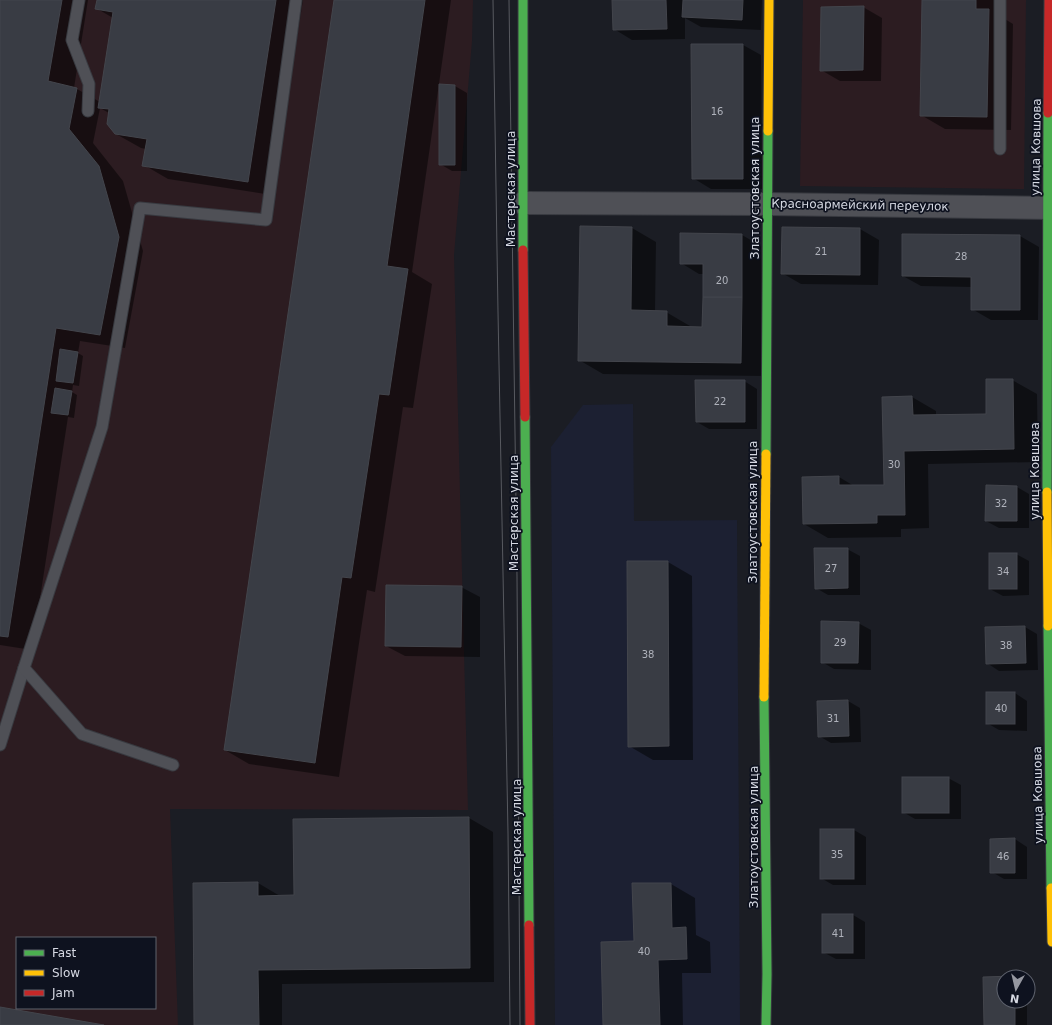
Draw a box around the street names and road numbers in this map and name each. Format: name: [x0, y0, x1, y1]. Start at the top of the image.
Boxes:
street label: улица Ковшова: [1028, 98, 1044, 196]
street label: Златоустовская улица: [748, 117, 762, 259]
street label: Мастерская улица: [504, 131, 518, 247]
street label: Красноармейский переулок: [771, 196, 949, 214]
street label: улица Ковшова: [1028, 422, 1042, 520]
street label: Златоустовская улица: [746, 441, 760, 583]
street label: Мастерская улица: [507, 455, 521, 571]
street label: улица Ковшова: [1030, 746, 1046, 844]
street label: Златоустовская улица: [747, 766, 761, 908]
street label: Мастерская улица: [510, 779, 524, 895]

